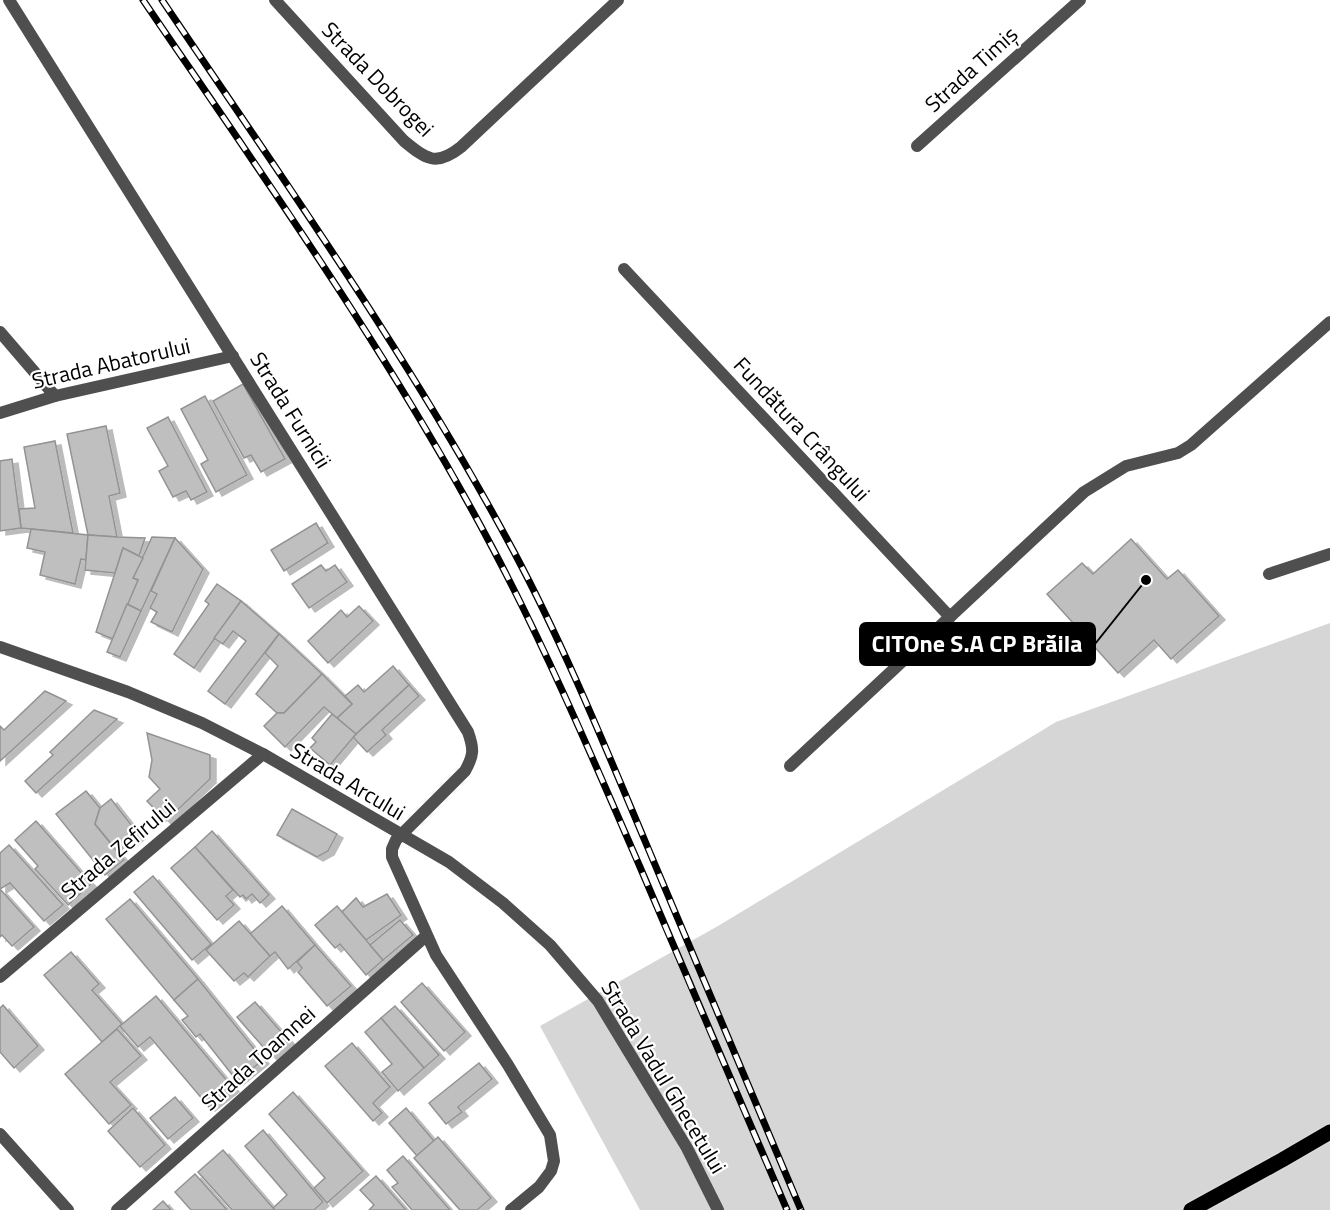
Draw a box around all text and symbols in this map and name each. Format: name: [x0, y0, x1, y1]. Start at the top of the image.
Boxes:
street label: Strada Dobrogei: [314, 14, 442, 144]
street label: Strada Timiș: [917, 18, 1025, 120]
street label: Strada Abatorului: [28, 328, 194, 398]
street label: Strada Furnicii: [242, 345, 340, 475]
street label: Fundătura Crângului: [726, 349, 878, 509]
callout: CITOne S.A CP Brăila: [860, 623, 1095, 665]
text: CITOne S.A CP Brăila: [872, 625, 1082, 661]
street label: Strada Arcului: [284, 733, 412, 829]
street label: Strada Zefirului: [53, 791, 183, 907]
street label: Strada Vadul Ghecetului: [593, 974, 735, 1180]
street label: Strada Toamnei: [193, 997, 323, 1119]

